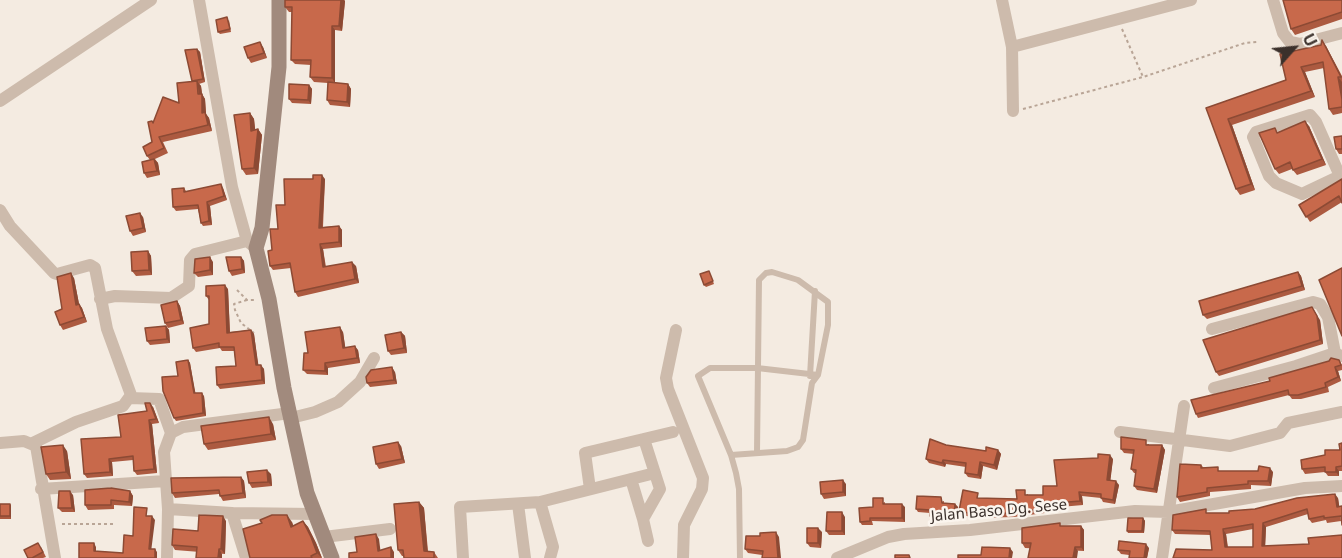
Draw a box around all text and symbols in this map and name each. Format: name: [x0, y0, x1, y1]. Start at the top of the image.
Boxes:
north arrow: [1264, 18, 1324, 78]
text: U: [1297, 29, 1323, 50]
street label: Jalan Baso Dg. Sese: [930, 496, 1068, 526]

